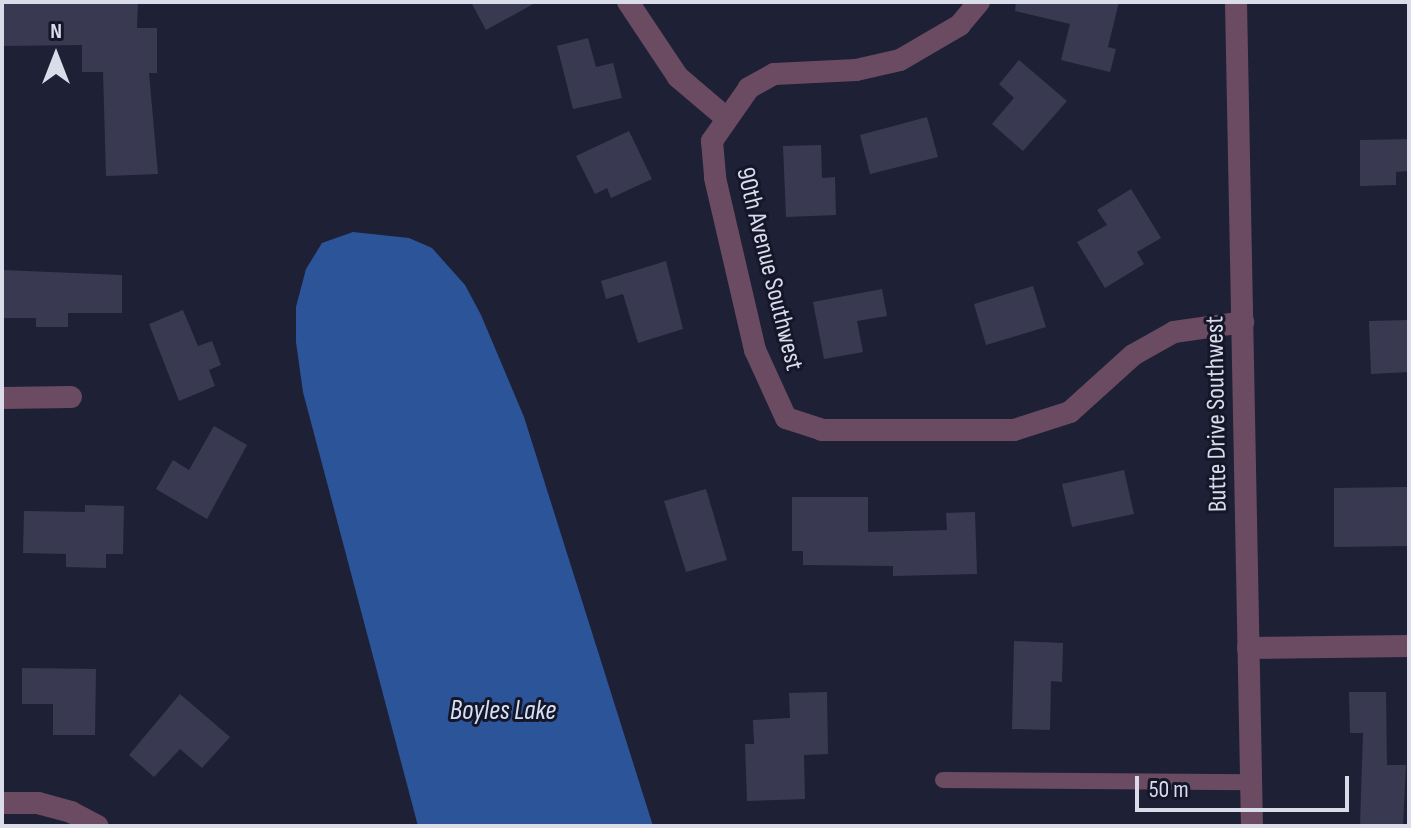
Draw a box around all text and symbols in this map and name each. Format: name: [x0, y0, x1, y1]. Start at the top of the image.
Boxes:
north arrow: [16, 16, 96, 96]
text: N: [50, 18, 62, 45]
street label: 90th Avenue Southwest: [729, 164, 809, 374]
street label: Butte Drive Southwest: [1200, 316, 1234, 512]
water label: Boyles Lake: [450, 694, 556, 728]
scale bar: [1139, 760, 1353, 810]
text: 50 m: [1149, 775, 1189, 804]

